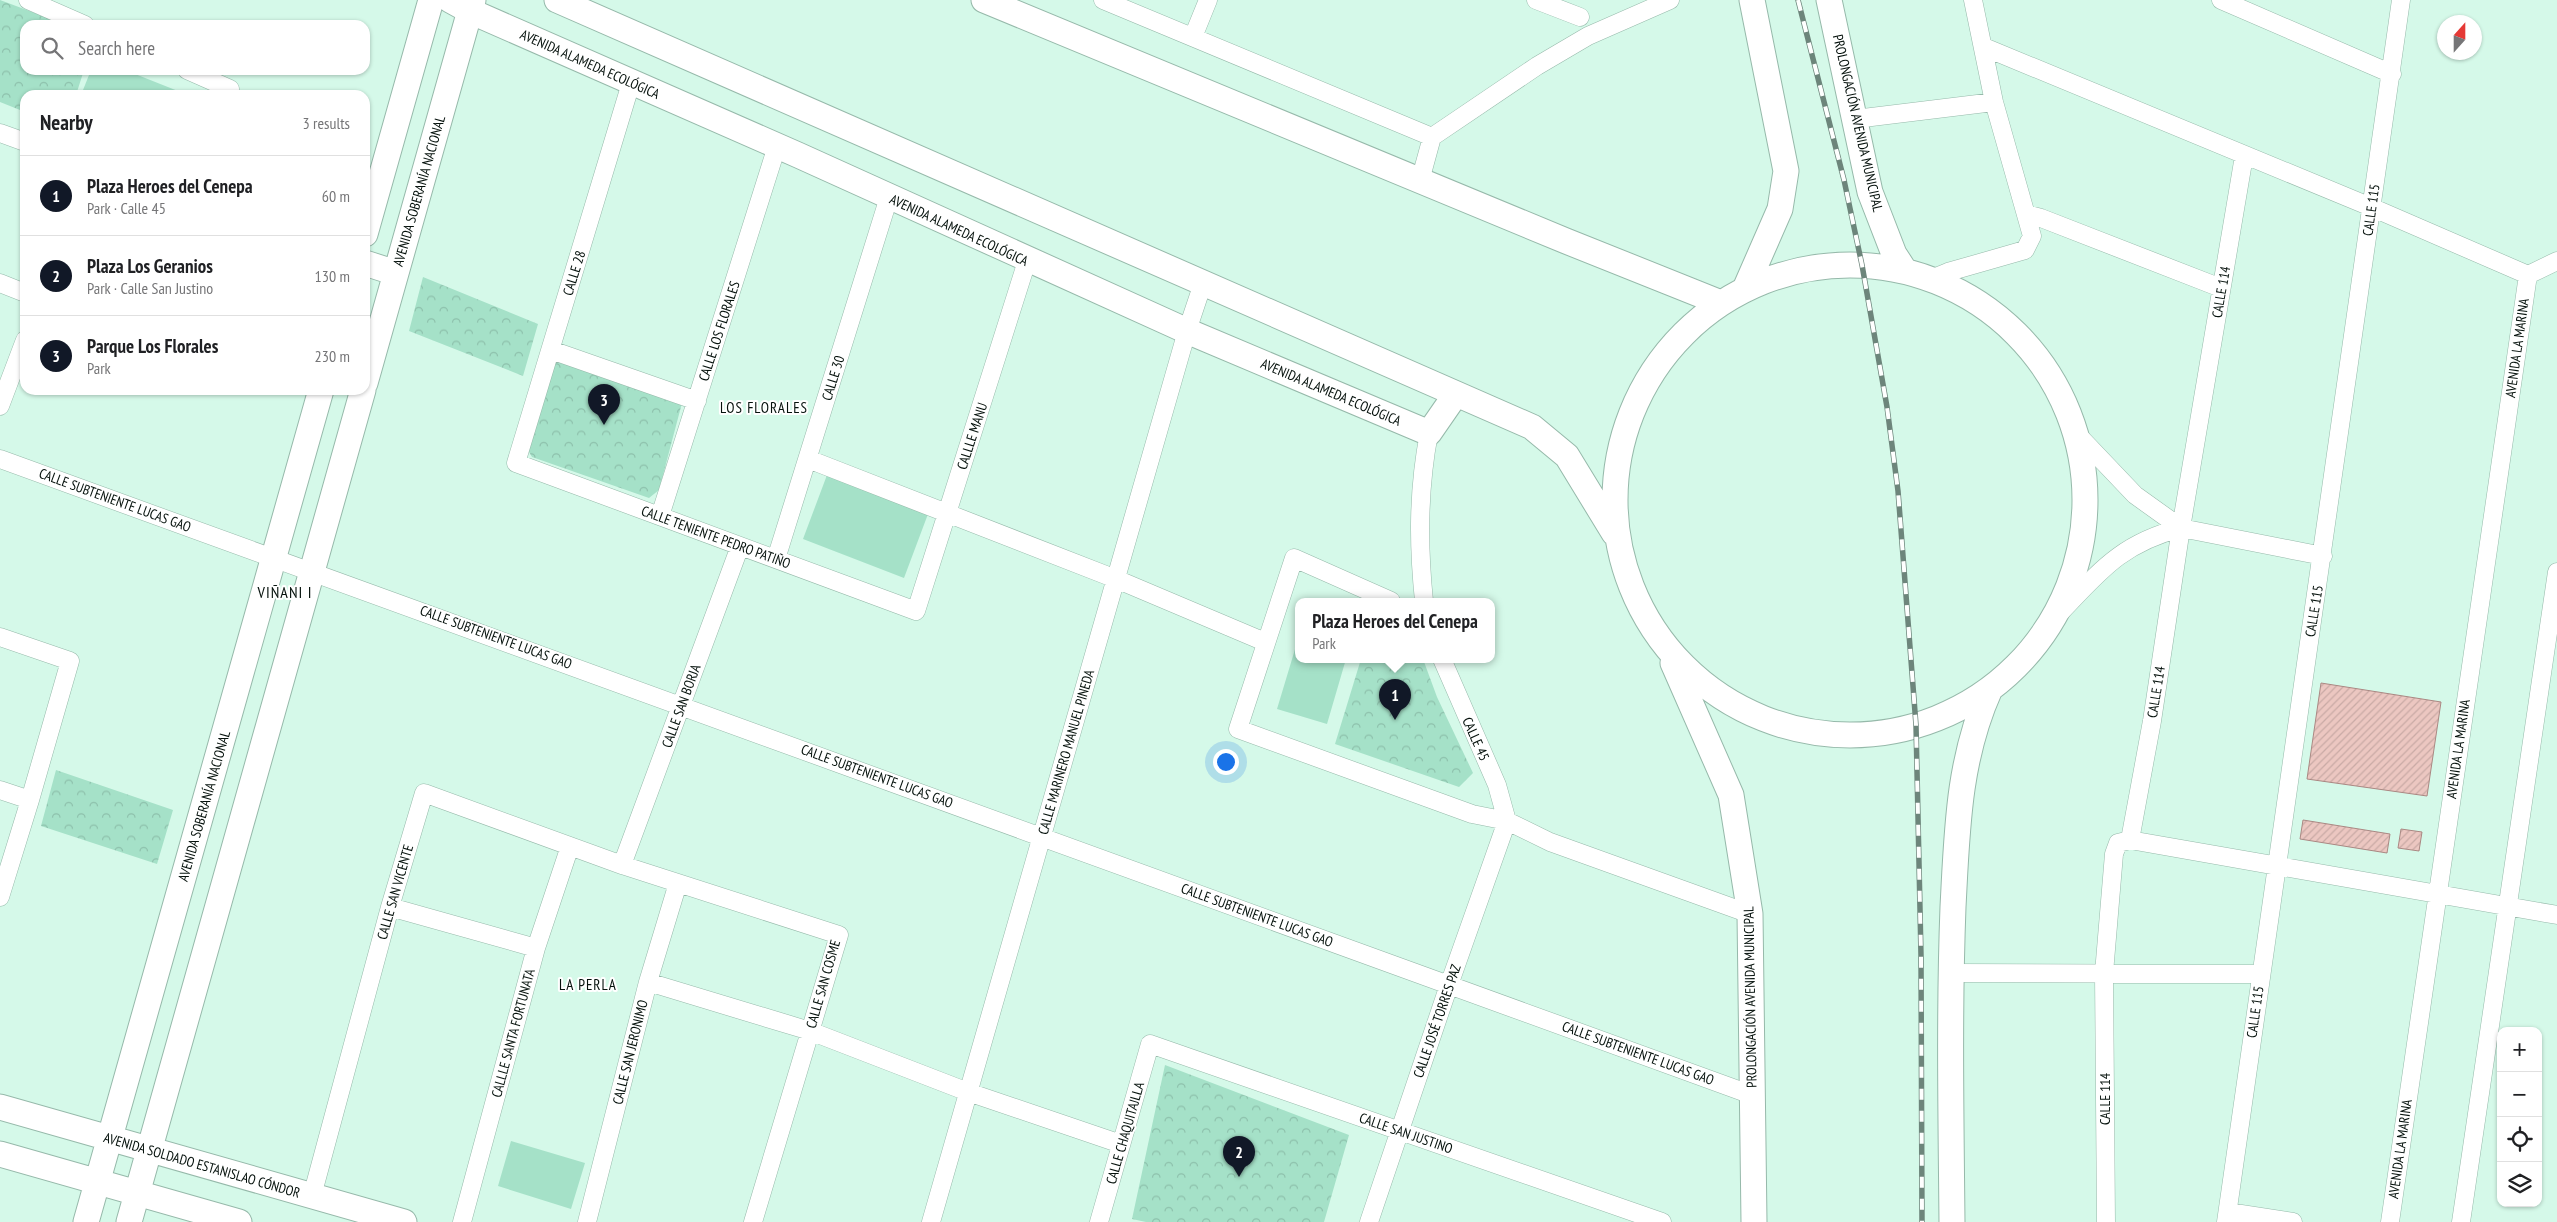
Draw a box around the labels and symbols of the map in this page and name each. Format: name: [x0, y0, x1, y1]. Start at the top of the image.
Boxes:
north arrow: [2437, 15, 2482, 60]
street label: AVENIDA ALAMEDA ECOLÓGICA: [517, 25, 663, 103]
street label: PROLONGACIÓN AVENIDA MUNICIPAL: [1829, 33, 1887, 214]
street label: AVENIDA SOBERANÍA NACIONAL: [389, 113, 449, 268]
street label: CALLE 115: [2358, 183, 2384, 237]
street label: AVENIDA ALAMEDA ECOLÓGICA: [887, 190, 1031, 270]
street label: CALLE 28: [559, 248, 589, 298]
street label: CALLE 114: [2208, 264, 2235, 319]
street label: CALLE LOS FLORALES: [694, 279, 744, 383]
street label: AVENIDA LA MARINA: [2501, 297, 2533, 399]
street label: CALLE 30: [818, 353, 848, 403]
street label: AVENIDA ALAMEDA ECOLÓGICA: [1258, 354, 1404, 430]
pin: 3: [588, 384, 620, 425]
district label: LOS FLORALES: [720, 398, 808, 417]
street label: CALLLE MANU: [953, 400, 991, 472]
street label: CALLE SUBTENIENTE LUCAS GAO: [37, 464, 194, 536]
street label: CALLE TENIENTE PEDRO PATIÑO: [639, 502, 793, 573]
district label: VIÑANI I: [257, 582, 312, 602]
street label: CALLE 115: [2301, 584, 2327, 638]
street label: CALLE SUBTENIENTE LUCAS GAO: [418, 601, 575, 673]
street label: CALLE SAN BORJA: [658, 662, 705, 750]
street label: CALLE 114: [2143, 664, 2169, 719]
street label: CALLE MARINERO MANUEL PINEDA: [1034, 667, 1098, 837]
pin: 1: [1379, 679, 1411, 720]
street label: AVENIDA LA MARINA: [2442, 698, 2474, 800]
street label: CALLE 45: [1458, 714, 1494, 764]
street label: AVENIDA SOBERANÍA NACIONAL: [174, 728, 234, 883]
street label: CALLE SUBTENIENTE LUCAS GAO: [799, 740, 956, 812]
your location: [1213, 749, 1239, 775]
street label: CALLE SAN VICENTE: [373, 842, 417, 942]
street label: CALLE SUBTENIENTE LUCAS GAO: [1179, 879, 1336, 951]
street label: PROLONGACIÓN AVENIDA MUNICIPAL: [1739, 906, 1761, 1088]
street label: CALLE SAN COSME: [802, 938, 844, 1030]
street label: CALLE JOSÉ TORRES PAZ: [1409, 962, 1465, 1080]
street label: CALLLE SANTA FORTUNATA: [487, 966, 539, 1099]
district label: LA PERLA: [559, 975, 617, 994]
street label: CALLE 115: [2242, 985, 2268, 1039]
street label: CALLE SAN JERONIMO: [608, 998, 652, 1106]
street label: CALLE SUBTENIENTE LUCAS GAO: [1560, 1017, 1717, 1089]
street label: CALLE 114: [2096, 1072, 2114, 1125]
street label: CALLE CHAQUITAJLLA: [1102, 1079, 1148, 1186]
street label: AVENIDA LA MARINA: [2384, 1098, 2416, 1200]
street label: CALLE SAN JUSTINO: [1357, 1109, 1455, 1158]
street label: AVENIDA SOLDADO ESTANISLAO CÓNDOR: [102, 1128, 303, 1202]
pin: 2: [1223, 1136, 1255, 1177]

